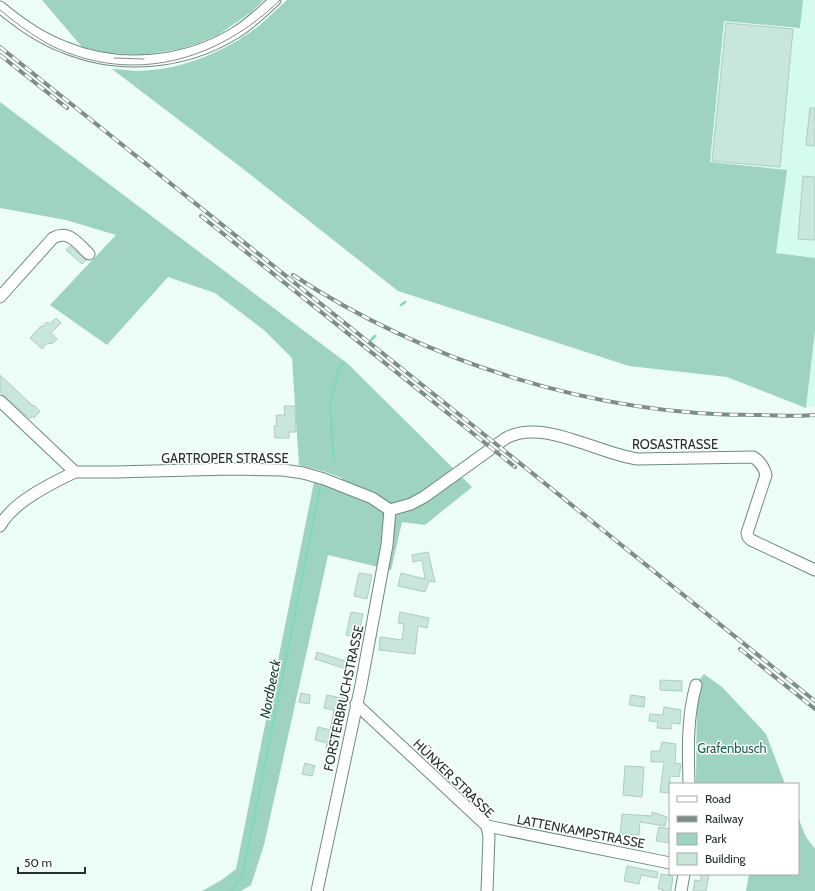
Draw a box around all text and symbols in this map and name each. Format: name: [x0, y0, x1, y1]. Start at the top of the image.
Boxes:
street label: ROSASTRASSE: [632, 436, 718, 452]
street label: GARTROPER STRASSE: [161, 450, 289, 466]
street label: FORSTERBRUCHSTRASSE: [320, 623, 366, 773]
water label: Nordbeeck: [255, 657, 285, 720]
street label: HÜNXER STRASSE: [410, 735, 498, 821]
park label: Grafenbusch: [697, 740, 767, 756]
legend: [669, 783, 799, 875]
text: Road: [705, 791, 731, 806]
street label: LATTENKAMPSTRASSE: [516, 811, 646, 851]
text: Railway: [705, 811, 743, 826]
text: Park: [705, 831, 727, 846]
scale bar: [18, 849, 85, 875]
text: Building: [705, 851, 747, 866]
text: 50 m: [24, 855, 52, 870]

